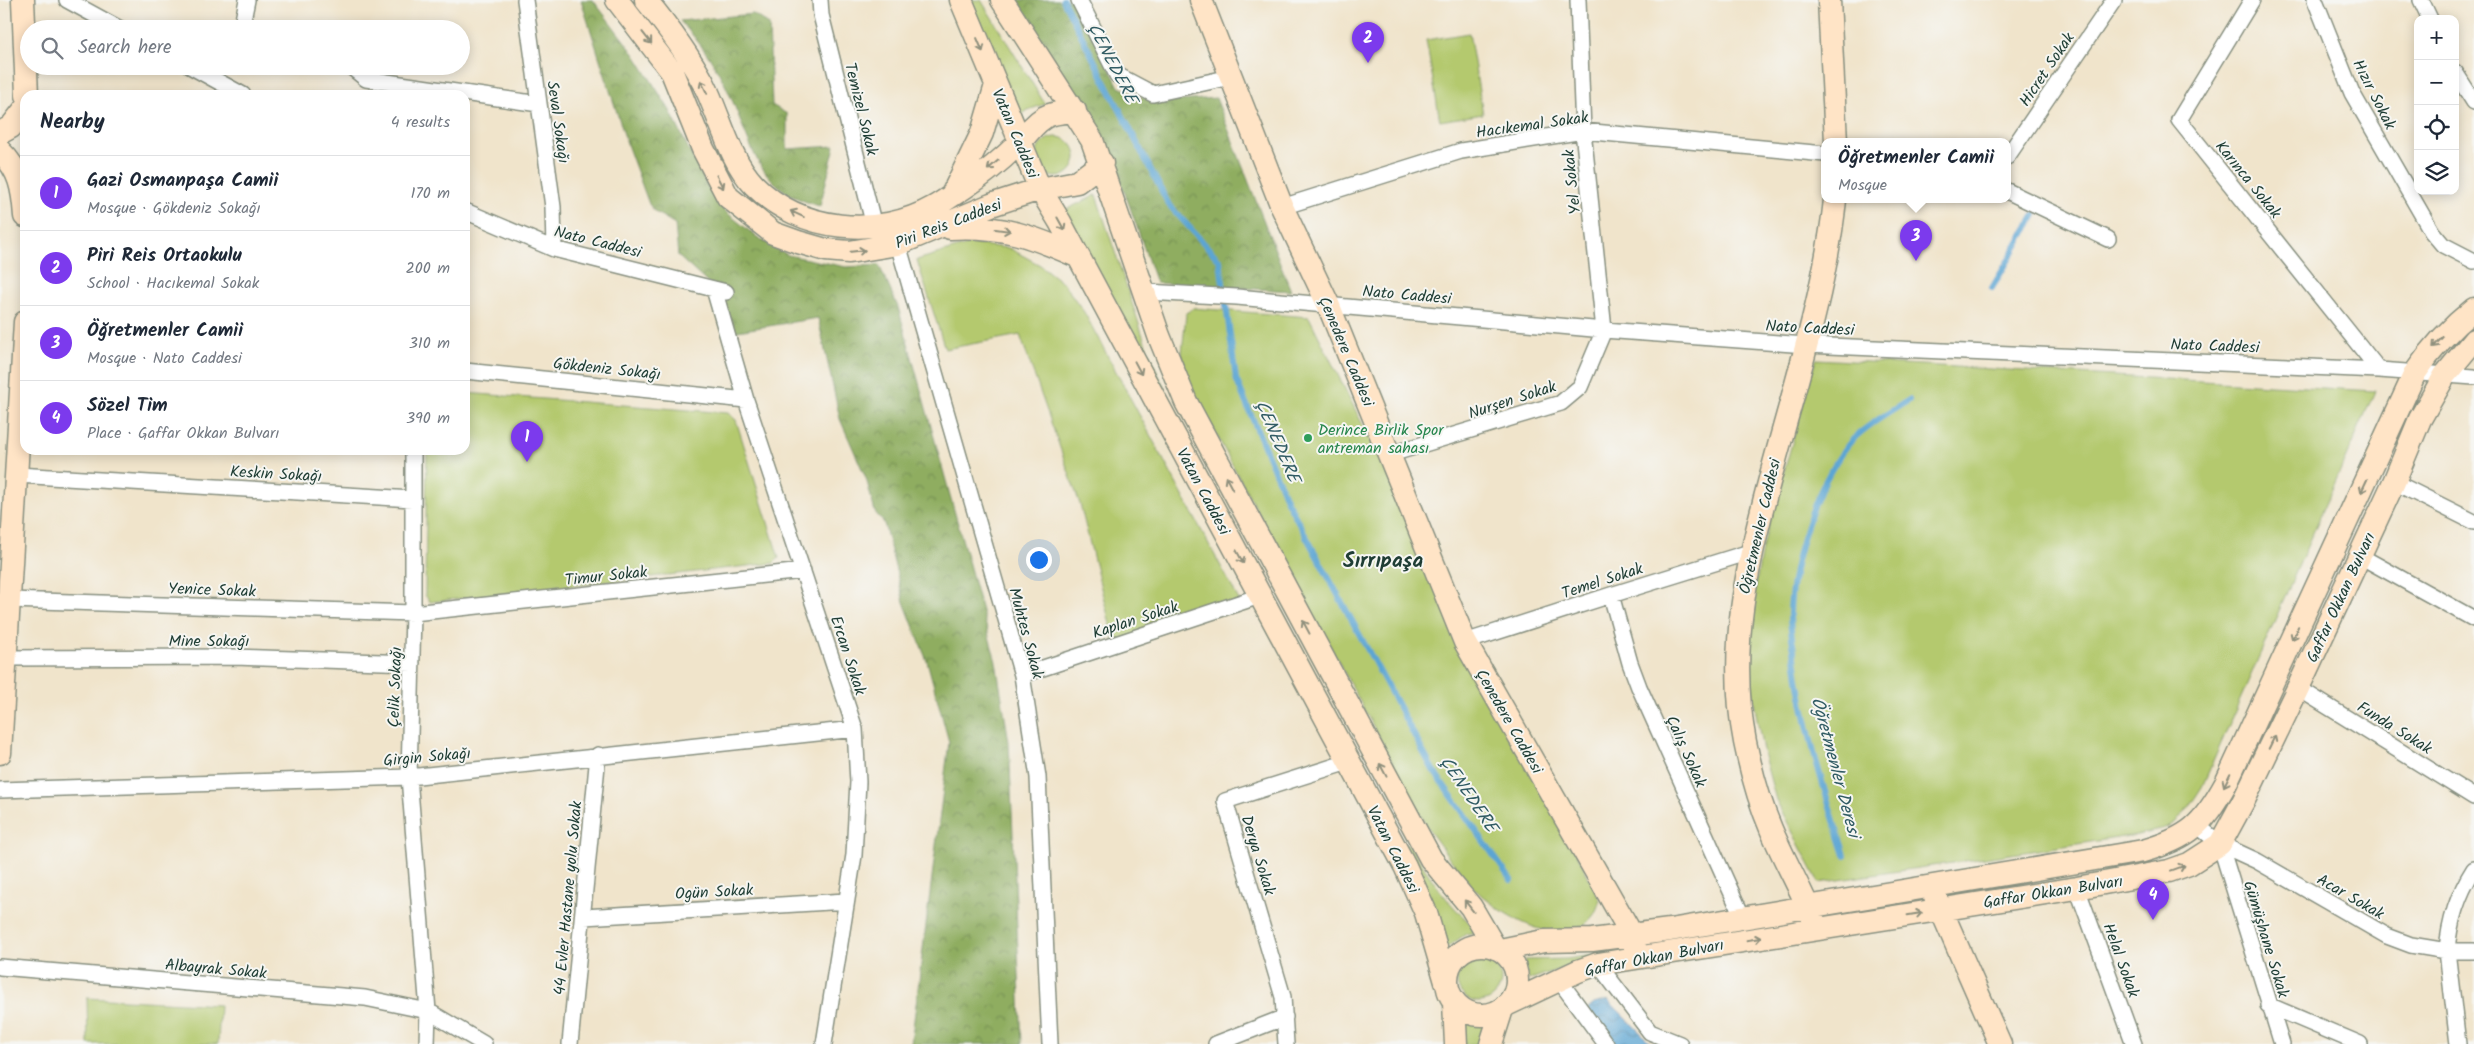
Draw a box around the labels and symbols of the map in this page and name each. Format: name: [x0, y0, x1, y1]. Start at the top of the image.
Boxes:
water label: ÇENEDERE: [1079, 18, 1146, 113]
pin: 2: [1352, 22, 1384, 63]
street label: Hicret Sokak: [2013, 27, 2082, 112]
one-way arrow: [642, 31, 653, 44]
one-way arrow: [975, 37, 985, 52]
street label: Hızır Sokak: [2345, 55, 2402, 135]
street label: Temizel Sokak: [837, 60, 884, 159]
street label: Seval Sokağı: [539, 79, 576, 165]
one-way arrow: [699, 79, 709, 94]
street label: Vatan Caddesi: [984, 85, 1045, 184]
street label: Hacıkemal Sokak: [1474, 105, 1590, 146]
street label: Karınca Sokak: [2208, 135, 2288, 225]
street label: Yel Sokak: [1557, 148, 1588, 215]
one-way arrow: [986, 159, 999, 170]
one-way arrow: [716, 175, 726, 189]
street label: Piri Reis Caddesi: [892, 192, 1007, 256]
one-way arrow: [790, 208, 805, 218]
one-way arrow: [1057, 217, 1067, 231]
street label: Nato Caddesi: [551, 220, 645, 266]
pin: 3: [1900, 220, 1932, 261]
one-way arrow: [994, 225, 1010, 235]
one-way arrow: [850, 246, 866, 256]
street label: Nato Caddesi: [1361, 279, 1454, 312]
street label: Çenedere Caddesi: [1311, 293, 1381, 412]
street label: Nato Caddesi: [1765, 314, 1856, 343]
street label: Nato Caddesi: [2170, 332, 2261, 361]
one-way arrow: [2432, 336, 2444, 348]
street label: Gökdeniz Sokağı: [552, 351, 662, 388]
one-way arrow: [1133, 360, 1143, 375]
street label: Nurşen Sokak: [1465, 374, 1560, 426]
water label: ÇENEDERE: [1246, 396, 1309, 492]
place label: Derince Birlik Spor antreman sahası: [1318, 418, 1445, 461]
pin: 1: [511, 421, 543, 462]
marker: Derince Birlik Spor antreman sahası: [1302, 432, 1314, 444]
street label: Vatan Caddesi: [1169, 444, 1237, 541]
street label: Öğretmenler Caddesi: [1733, 455, 1788, 596]
street label: Keskin Sokağı: [229, 460, 323, 489]
one-way arrow: [1224, 476, 1234, 491]
one-way arrow: [2358, 478, 2368, 493]
street label: Gaffar Okkan Bulvarı: [2300, 528, 2383, 667]
district label: Sırrıpaşa: [1343, 545, 1423, 578]
your location: [1026, 547, 1052, 573]
one-way arrow: [1235, 549, 1245, 564]
street label: Temel Sokak: [1559, 556, 1647, 606]
street label: Timur Sokak: [564, 560, 649, 593]
street label: Yenice Sokak: [168, 576, 257, 605]
street label: Muhtes Sokak: [1001, 585, 1050, 682]
street label: Kaplan Sokak: [1089, 595, 1182, 646]
street label: Ercan Sokak: [823, 612, 872, 699]
one-way arrow: [1301, 619, 1311, 634]
one-way arrow: [2290, 625, 2299, 640]
street label: Mine Sokağı: [168, 629, 250, 654]
street label: Çelik Sokağı: [382, 646, 409, 728]
street label: Çenedere Caddesi: [1468, 665, 1550, 780]
water label: Öğretmenler Deresi: [1802, 694, 1868, 844]
street label: Funda Sokak: [2352, 695, 2437, 762]
street label: Çalış Sokak: [1659, 711, 1713, 792]
one-way arrow: [2267, 735, 2277, 750]
street label: Girgin Sokağı: [382, 741, 472, 774]
water label: ÇENEDERE: [1431, 751, 1507, 843]
one-way arrow: [1377, 763, 1387, 777]
one-way arrow: [2222, 773, 2232, 788]
street label: 44 Evler Hastane yolu Sokak: [548, 799, 589, 996]
street label: Vatan Caddesi: [1360, 801, 1426, 899]
street label: Derya Sokak: [1234, 812, 1282, 899]
one-way arrow: [2170, 863, 2185, 872]
street label: Acar Sokak: [2312, 868, 2389, 927]
street label: Gaffar Okkan Bulvarı: [1981, 869, 2125, 916]
street label: Ogün Sokak: [674, 878, 754, 907]
street label: Gümüşhane Sokak: [2236, 878, 2295, 1001]
pin: 4: [2137, 879, 2169, 920]
one-way arrow: [1464, 899, 1474, 913]
one-way arrow: [1906, 908, 1922, 918]
street label: Helal Sokak: [2096, 920, 2146, 1002]
street label: Gaffar Okkan Bulvarı: [1583, 933, 1726, 984]
one-way arrow: [1746, 933, 1762, 943]
street label: Albayrak Sokak: [164, 953, 268, 986]

